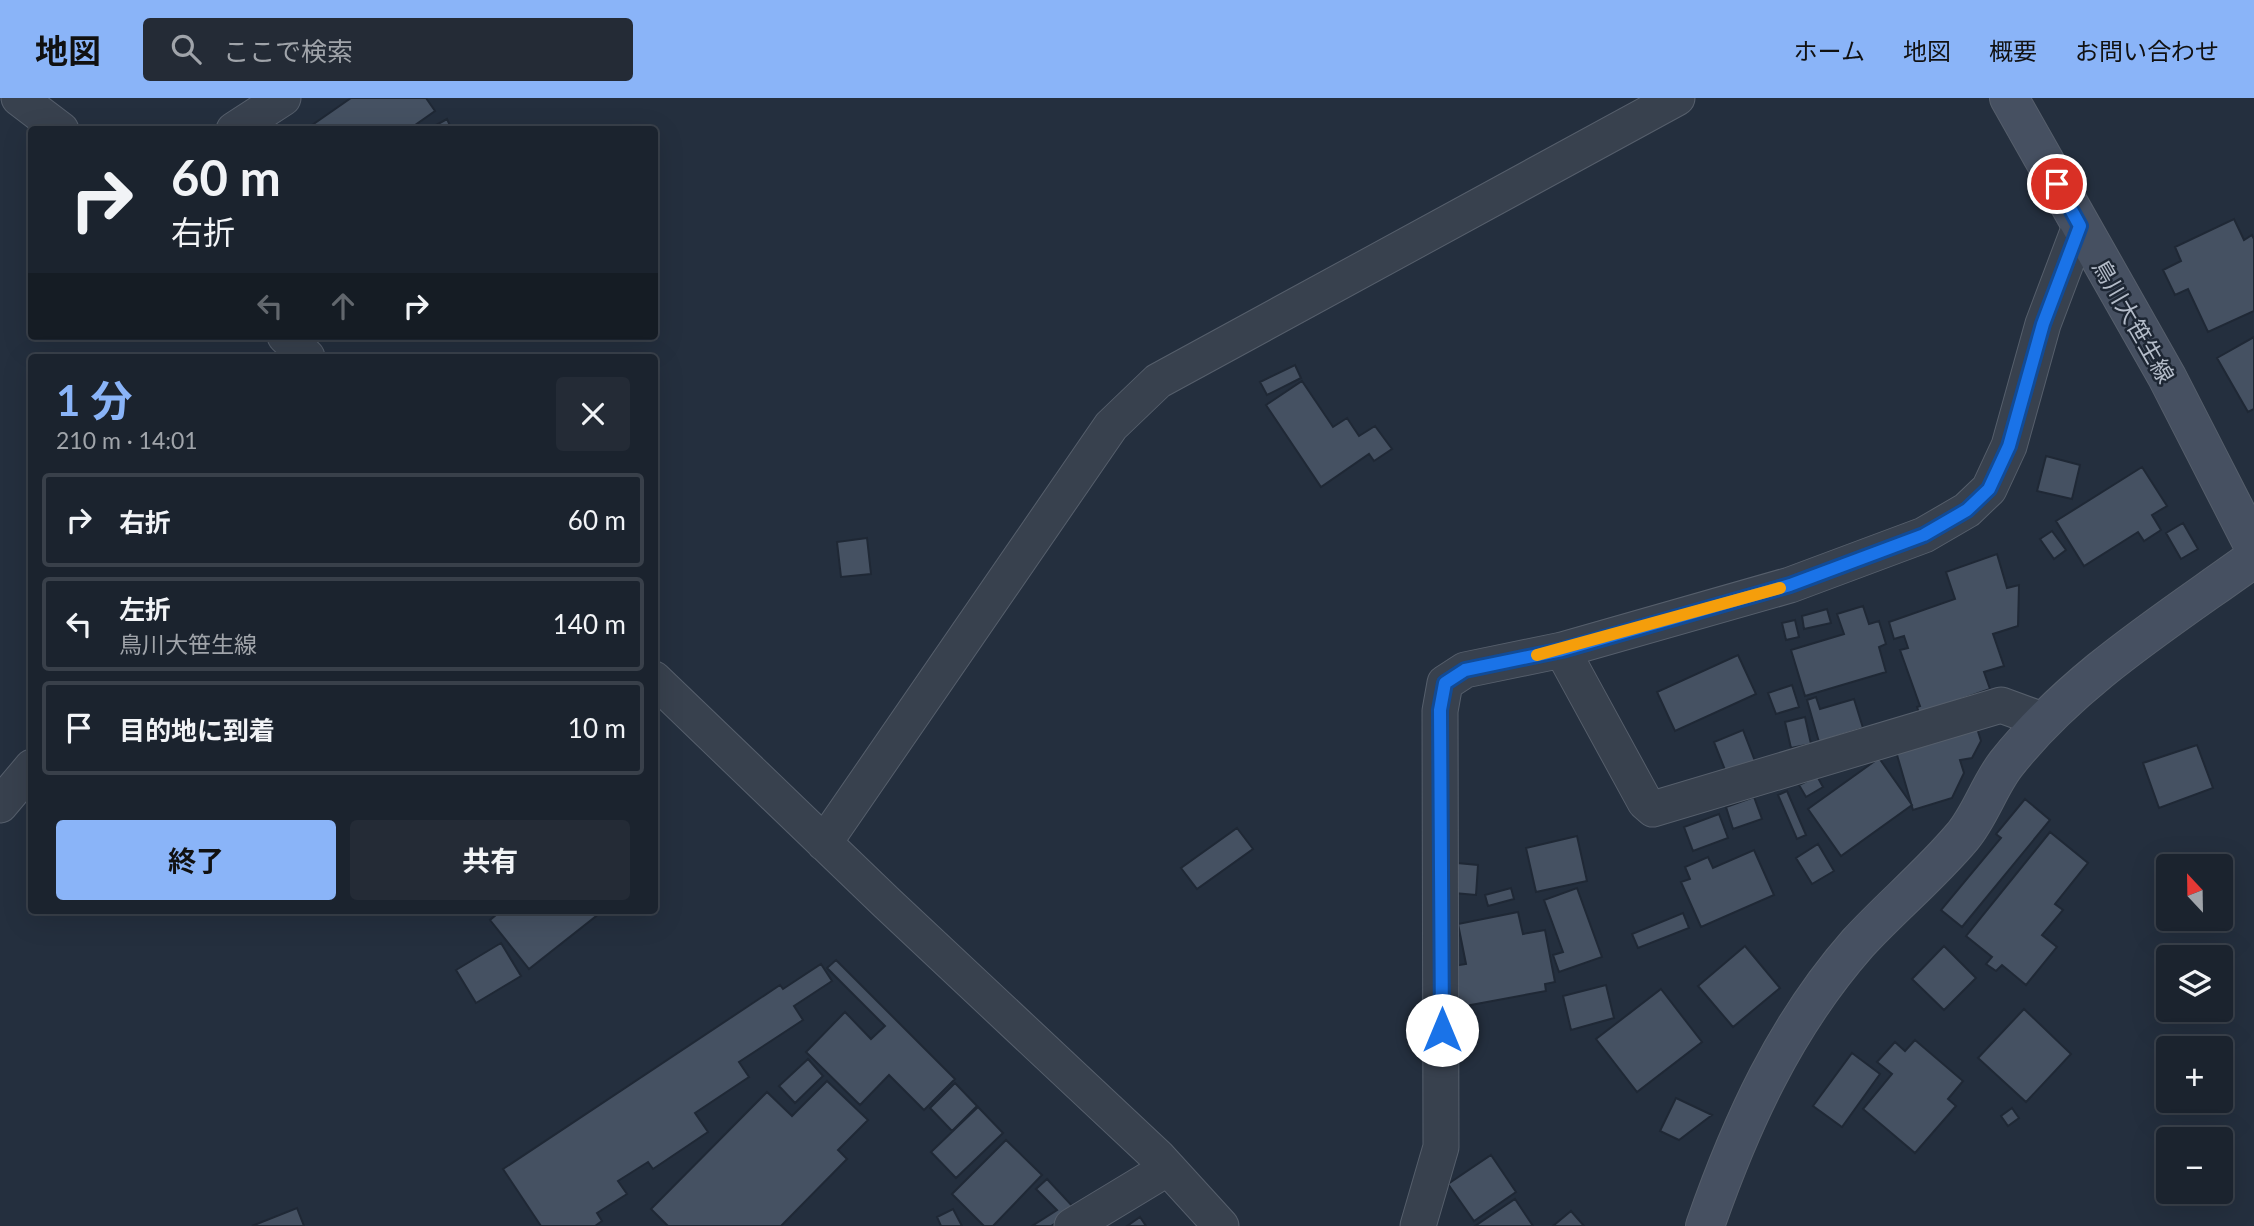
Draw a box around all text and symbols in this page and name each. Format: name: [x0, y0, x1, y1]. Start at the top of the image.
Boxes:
search box: [143, 18, 633, 81]
text: 地図: [35, 30, 101, 70]
icon: search: [167, 30, 205, 68]
text: ここで検索: [223, 35, 353, 67]
text: ホーム: [1794, 36, 1865, 65]
text: 地図: [1903, 36, 1951, 65]
text: 概要: [1989, 36, 2037, 65]
text: お問い合わせ: [2075, 36, 2219, 65]
text: 60 m: [171, 148, 281, 206]
icon: right: [56, 154, 147, 245]
pin: [2027, 154, 2087, 214]
icon: arrive: [2038, 165, 2076, 203]
text: 右折: [171, 212, 235, 251]
street label: 鳥川大笹生線: [2087, 254, 2181, 388]
icon: left: [251, 287, 289, 325]
icon: ahead: [324, 287, 362, 325]
icon: right: [397, 287, 435, 325]
text: 1 分: [56, 375, 133, 425]
button: close: [556, 377, 630, 451]
text: 210 m · 14:01: [56, 426, 198, 454]
icon: right: [60, 501, 98, 539]
text: 60 m: [568, 504, 626, 536]
text: 右折: [119, 506, 171, 538]
text: 左折: [119, 593, 171, 625]
icon: left: [60, 605, 98, 643]
text: 140 m: [553, 608, 626, 640]
text: 鳥川大笹生線: [119, 630, 257, 658]
icon: arrive: [60, 709, 98, 747]
text: 10 m: [568, 712, 626, 744]
text: 目的地に到着: [119, 714, 275, 746]
button: 終了: [56, 820, 336, 900]
button: 共有: [350, 820, 630, 900]
north arrow: [2156, 854, 2233, 931]
map controls: [2156, 854, 2233, 1204]
button: layers: [2156, 945, 2233, 1022]
position arrow: [1405, 993, 1479, 1067]
button: +: [2156, 1036, 2233, 1113]
button: −: [2156, 1127, 2233, 1204]

